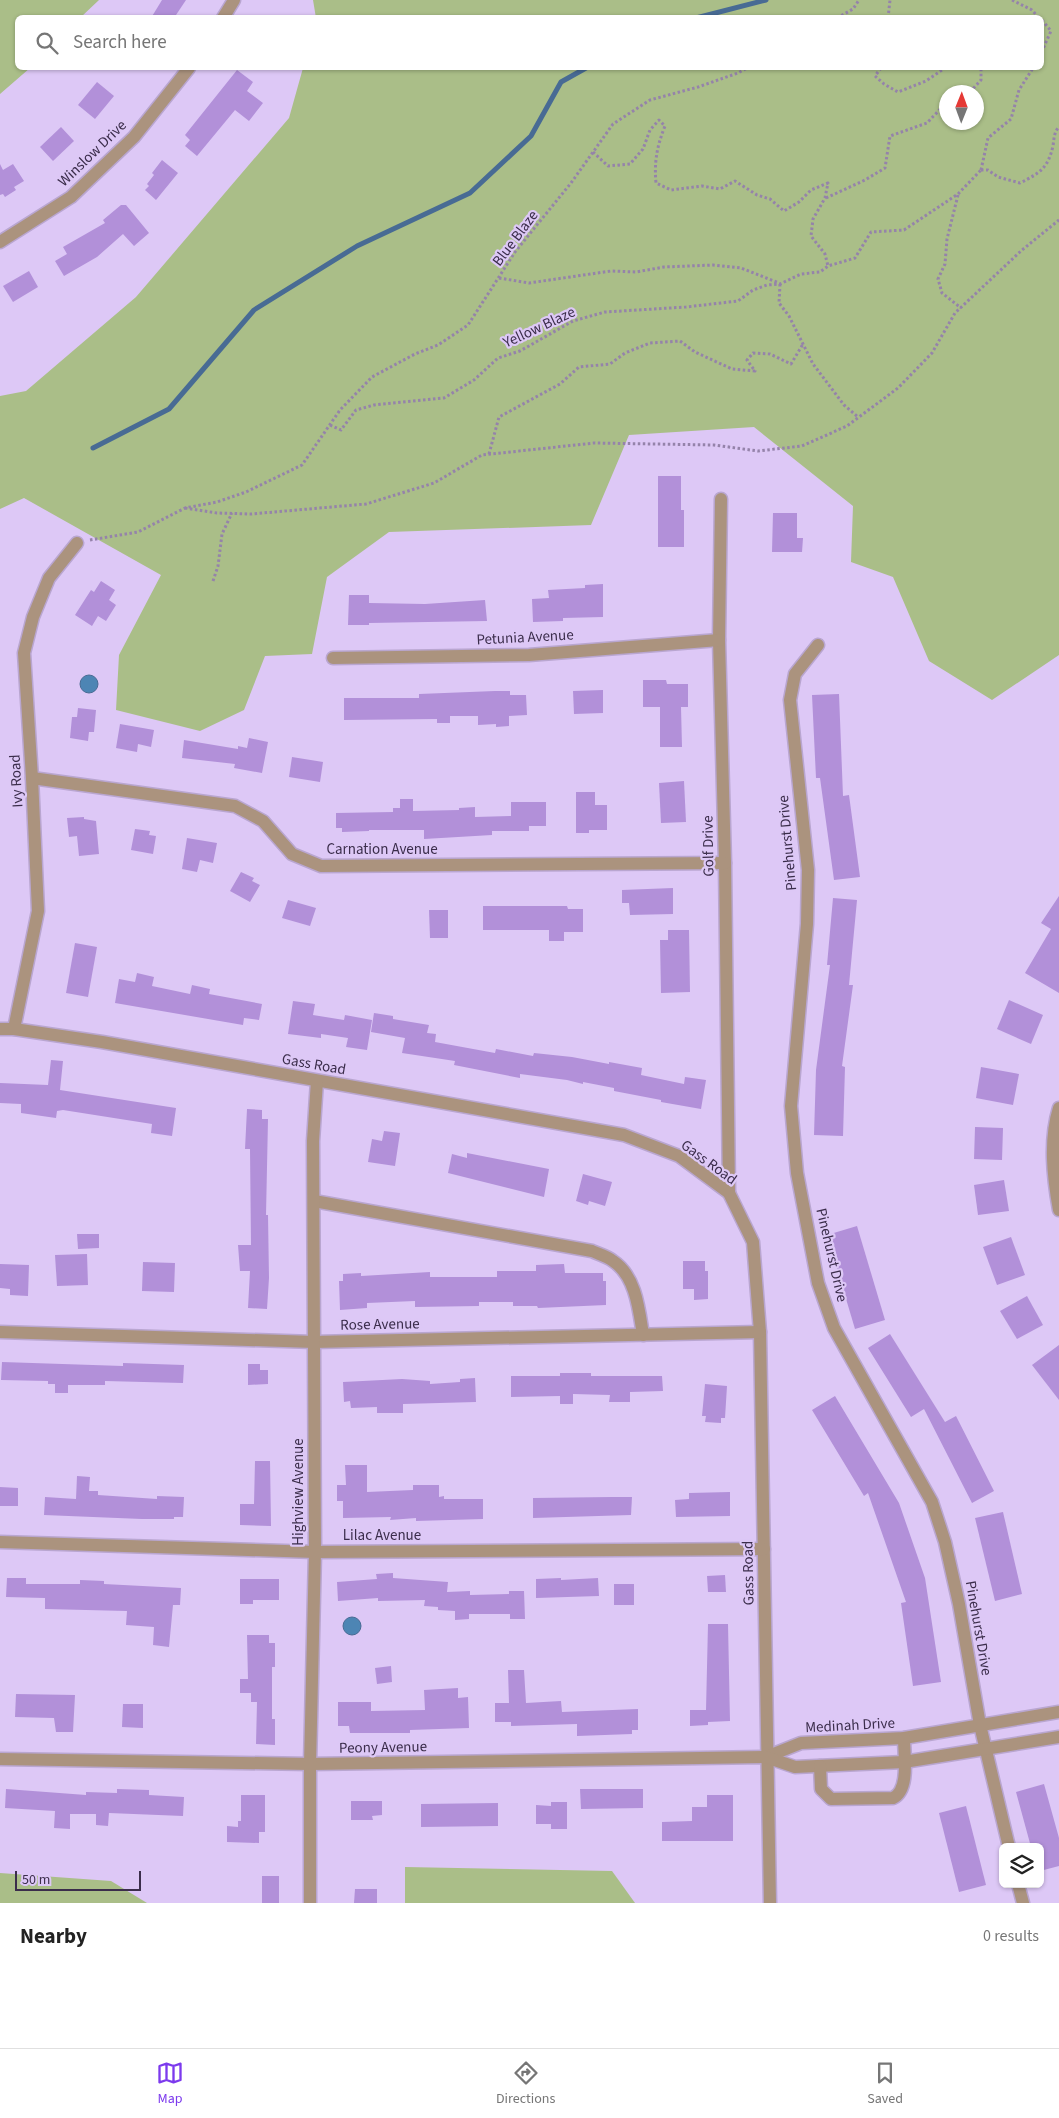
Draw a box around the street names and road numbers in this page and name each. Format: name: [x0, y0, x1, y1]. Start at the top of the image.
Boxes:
street label: Winslow Drive: [53, 115, 131, 192]
street label: Blue Blaze: [487, 206, 543, 271]
street label: Yellow Blaze: [499, 302, 579, 354]
street label: Petunia Avenue: [476, 624, 574, 651]
street label: Ivy Road: [5, 754, 28, 808]
street label: Pinehurst Drive: [773, 794, 802, 892]
street label: Golf Drive: [697, 815, 720, 877]
street label: Carnation Avenue: [326, 839, 438, 860]
street label: Gass Road: [280, 1049, 348, 1080]
street label: Gass Road: [676, 1135, 741, 1190]
street label: Pinehurst Drive: [810, 1206, 853, 1304]
street label: Rose Avenue: [340, 1313, 420, 1336]
street label: Highview Avenue: [288, 1438, 309, 1546]
street label: Lilac Avenue: [343, 1525, 421, 1546]
street label: Gass Road: [737, 1541, 760, 1605]
street label: Pinehurst Drive: [960, 1579, 997, 1677]
street label: Medinah Drive: [805, 1713, 895, 1738]
street label: Peony Avenue: [339, 1736, 427, 1759]

